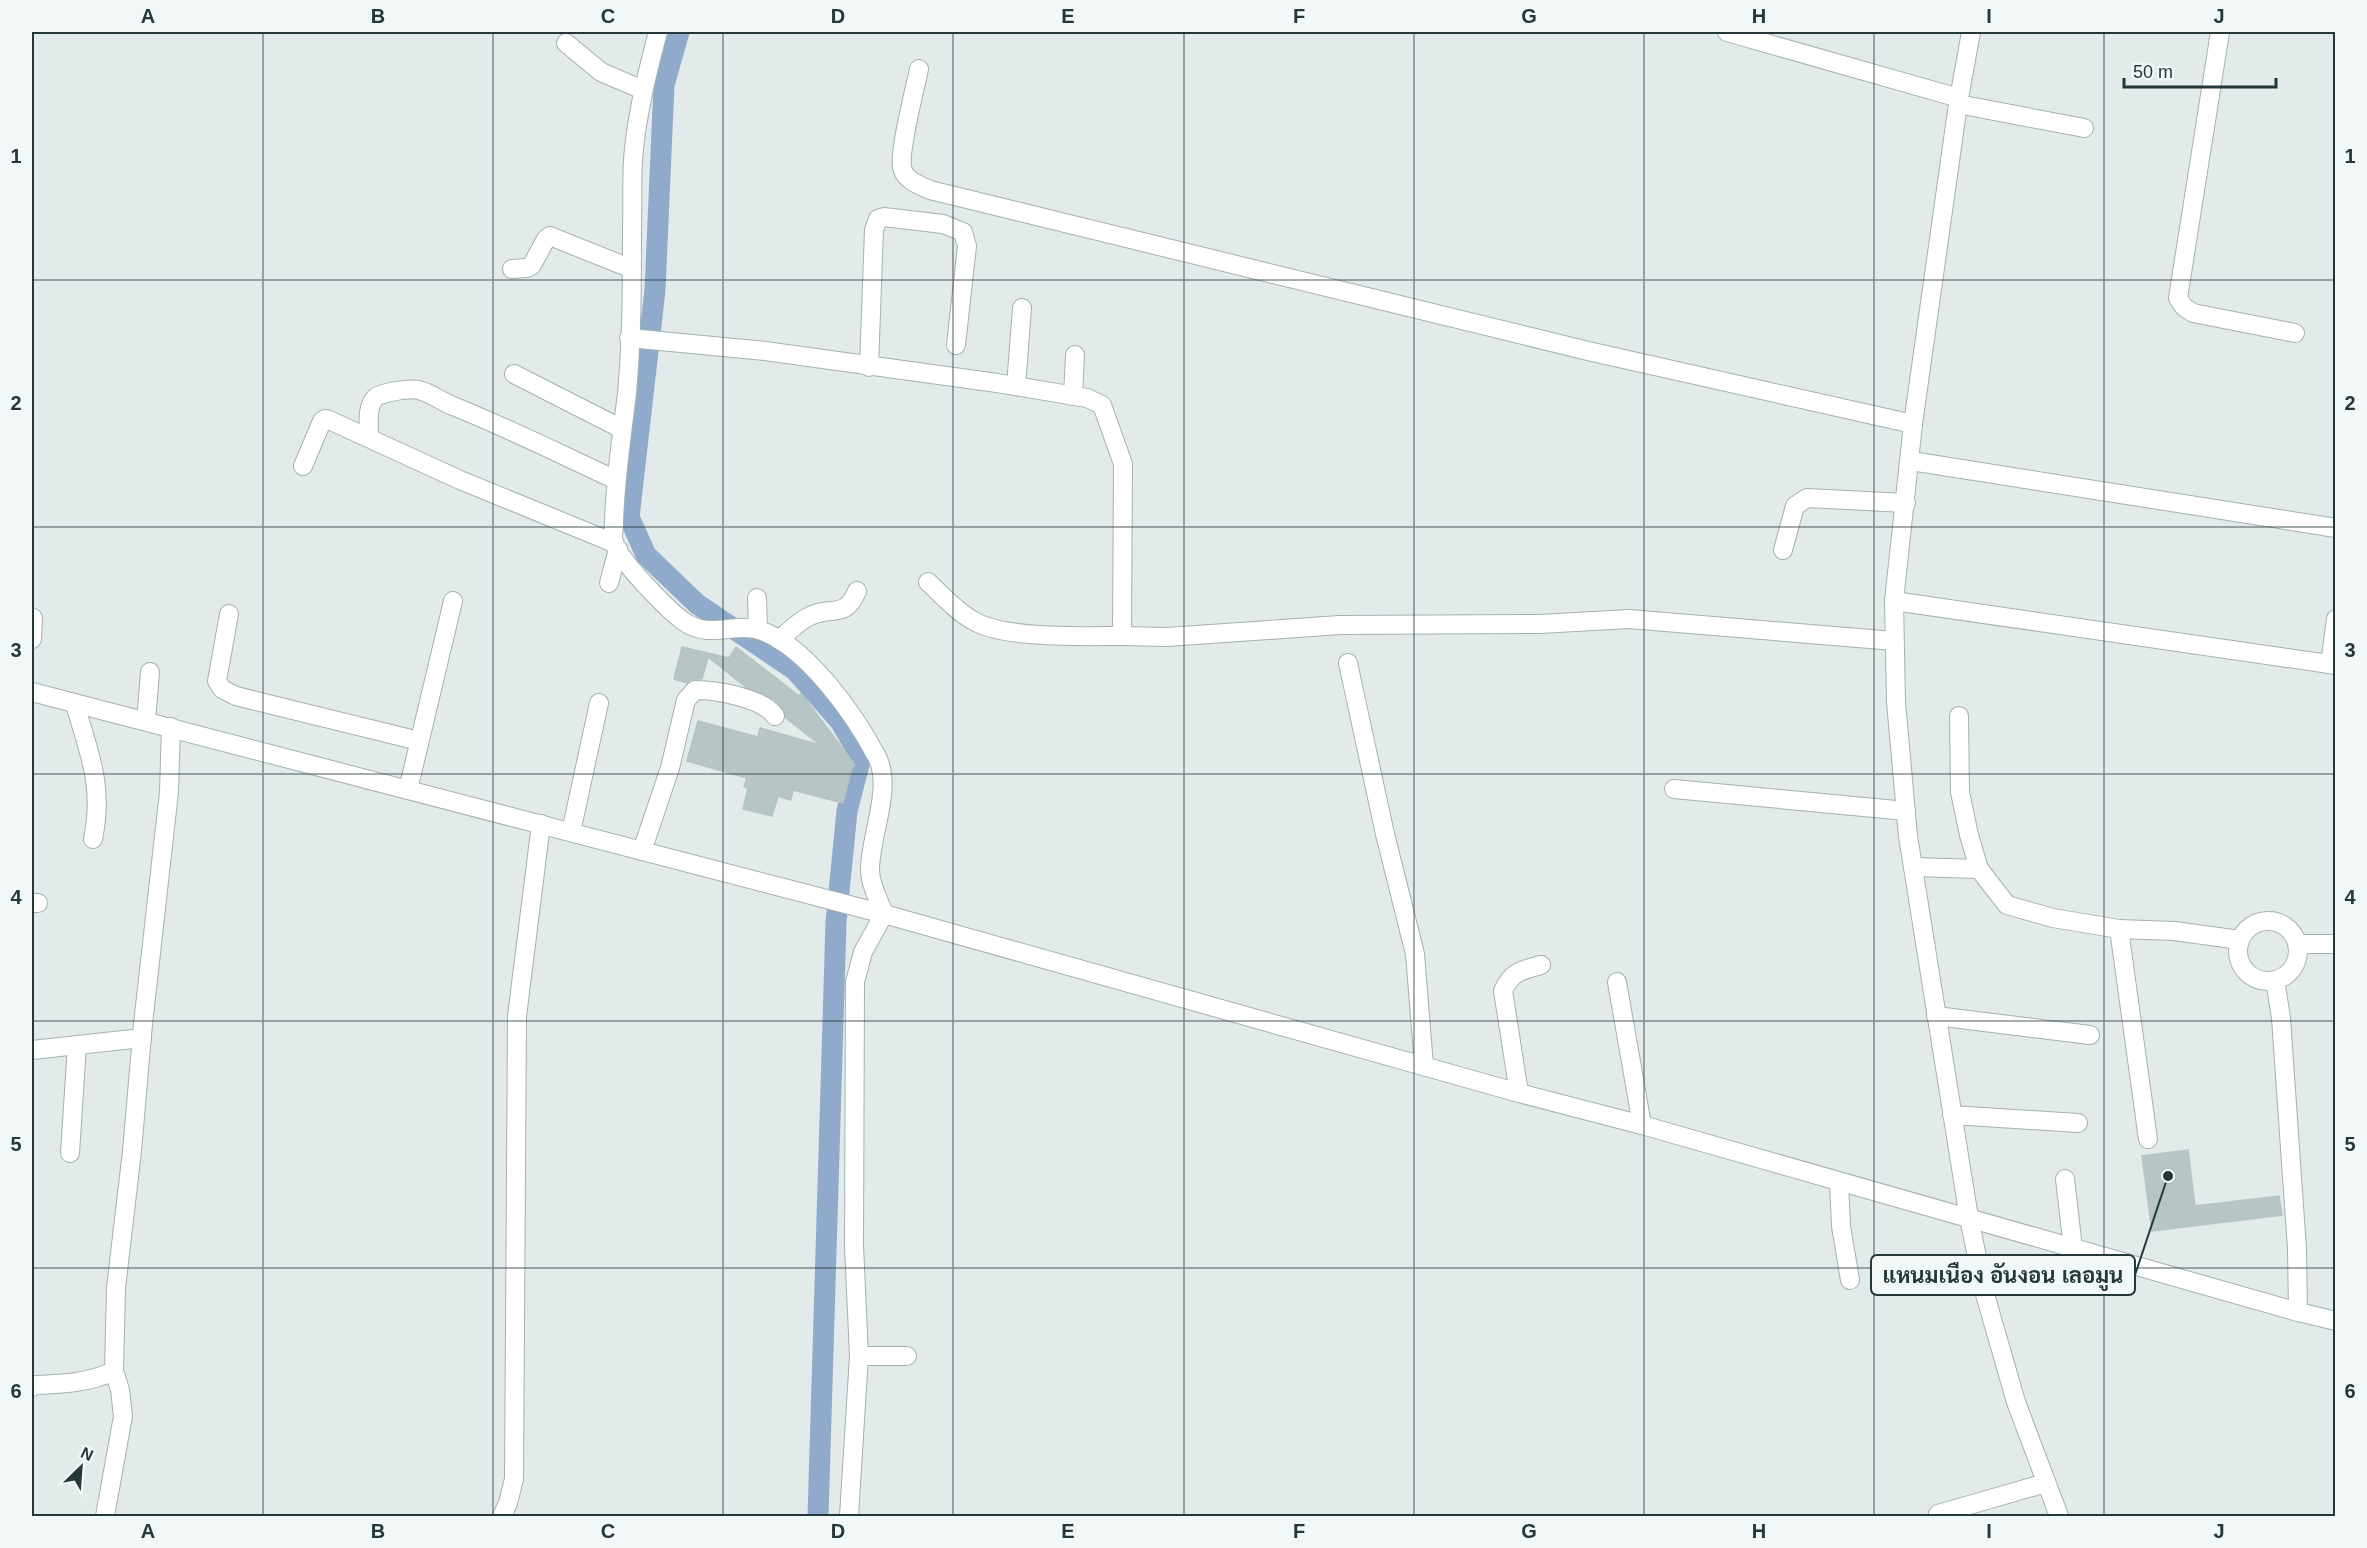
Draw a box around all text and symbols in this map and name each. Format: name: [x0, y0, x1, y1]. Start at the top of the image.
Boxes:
text: A: [141, 5, 155, 27]
text: B: [371, 5, 385, 27]
text: C: [601, 5, 615, 27]
text: D: [831, 5, 845, 27]
text: E: [1061, 5, 1075, 27]
text: F: [1293, 5, 1305, 27]
text: G: [1521, 5, 1537, 27]
text: H: [1752, 5, 1766, 27]
text: I: [1986, 5, 1992, 27]
text: J: [2213, 5, 2225, 27]
scale bar: [2124, 51, 2276, 89]
text: 50 m: [2133, 62, 2173, 82]
text: 1: [10, 145, 22, 167]
text: 1: [2344, 145, 2356, 167]
text: 2: [10, 392, 22, 414]
text: 2: [2344, 392, 2356, 414]
text: 3: [10, 639, 22, 661]
text: 3: [2344, 639, 2356, 661]
text: 4: [10, 886, 22, 908]
text: 4: [2344, 886, 2356, 908]
text: 5: [10, 1133, 22, 1155]
text: 5: [2344, 1133, 2356, 1155]
callout: แหนมเนือง อันงอน เลอมูน: [1871, 1255, 2135, 1295]
text: แหนมเนือง อันงอน เลอมูน: [1883, 1262, 2123, 1291]
text: 6: [10, 1380, 22, 1402]
text: 6: [2344, 1380, 2356, 1402]
north arrow: [51, 1437, 111, 1497]
text: N: [78, 1444, 96, 1464]
text: A: [141, 1520, 155, 1542]
text: B: [371, 1520, 385, 1542]
text: C: [601, 1520, 615, 1542]
text: D: [831, 1520, 845, 1542]
text: E: [1061, 1520, 1075, 1542]
text: F: [1293, 1520, 1305, 1542]
text: G: [1521, 1520, 1537, 1542]
text: H: [1752, 1520, 1766, 1542]
text: I: [1986, 1520, 1992, 1542]
text: J: [2213, 1520, 2225, 1542]

